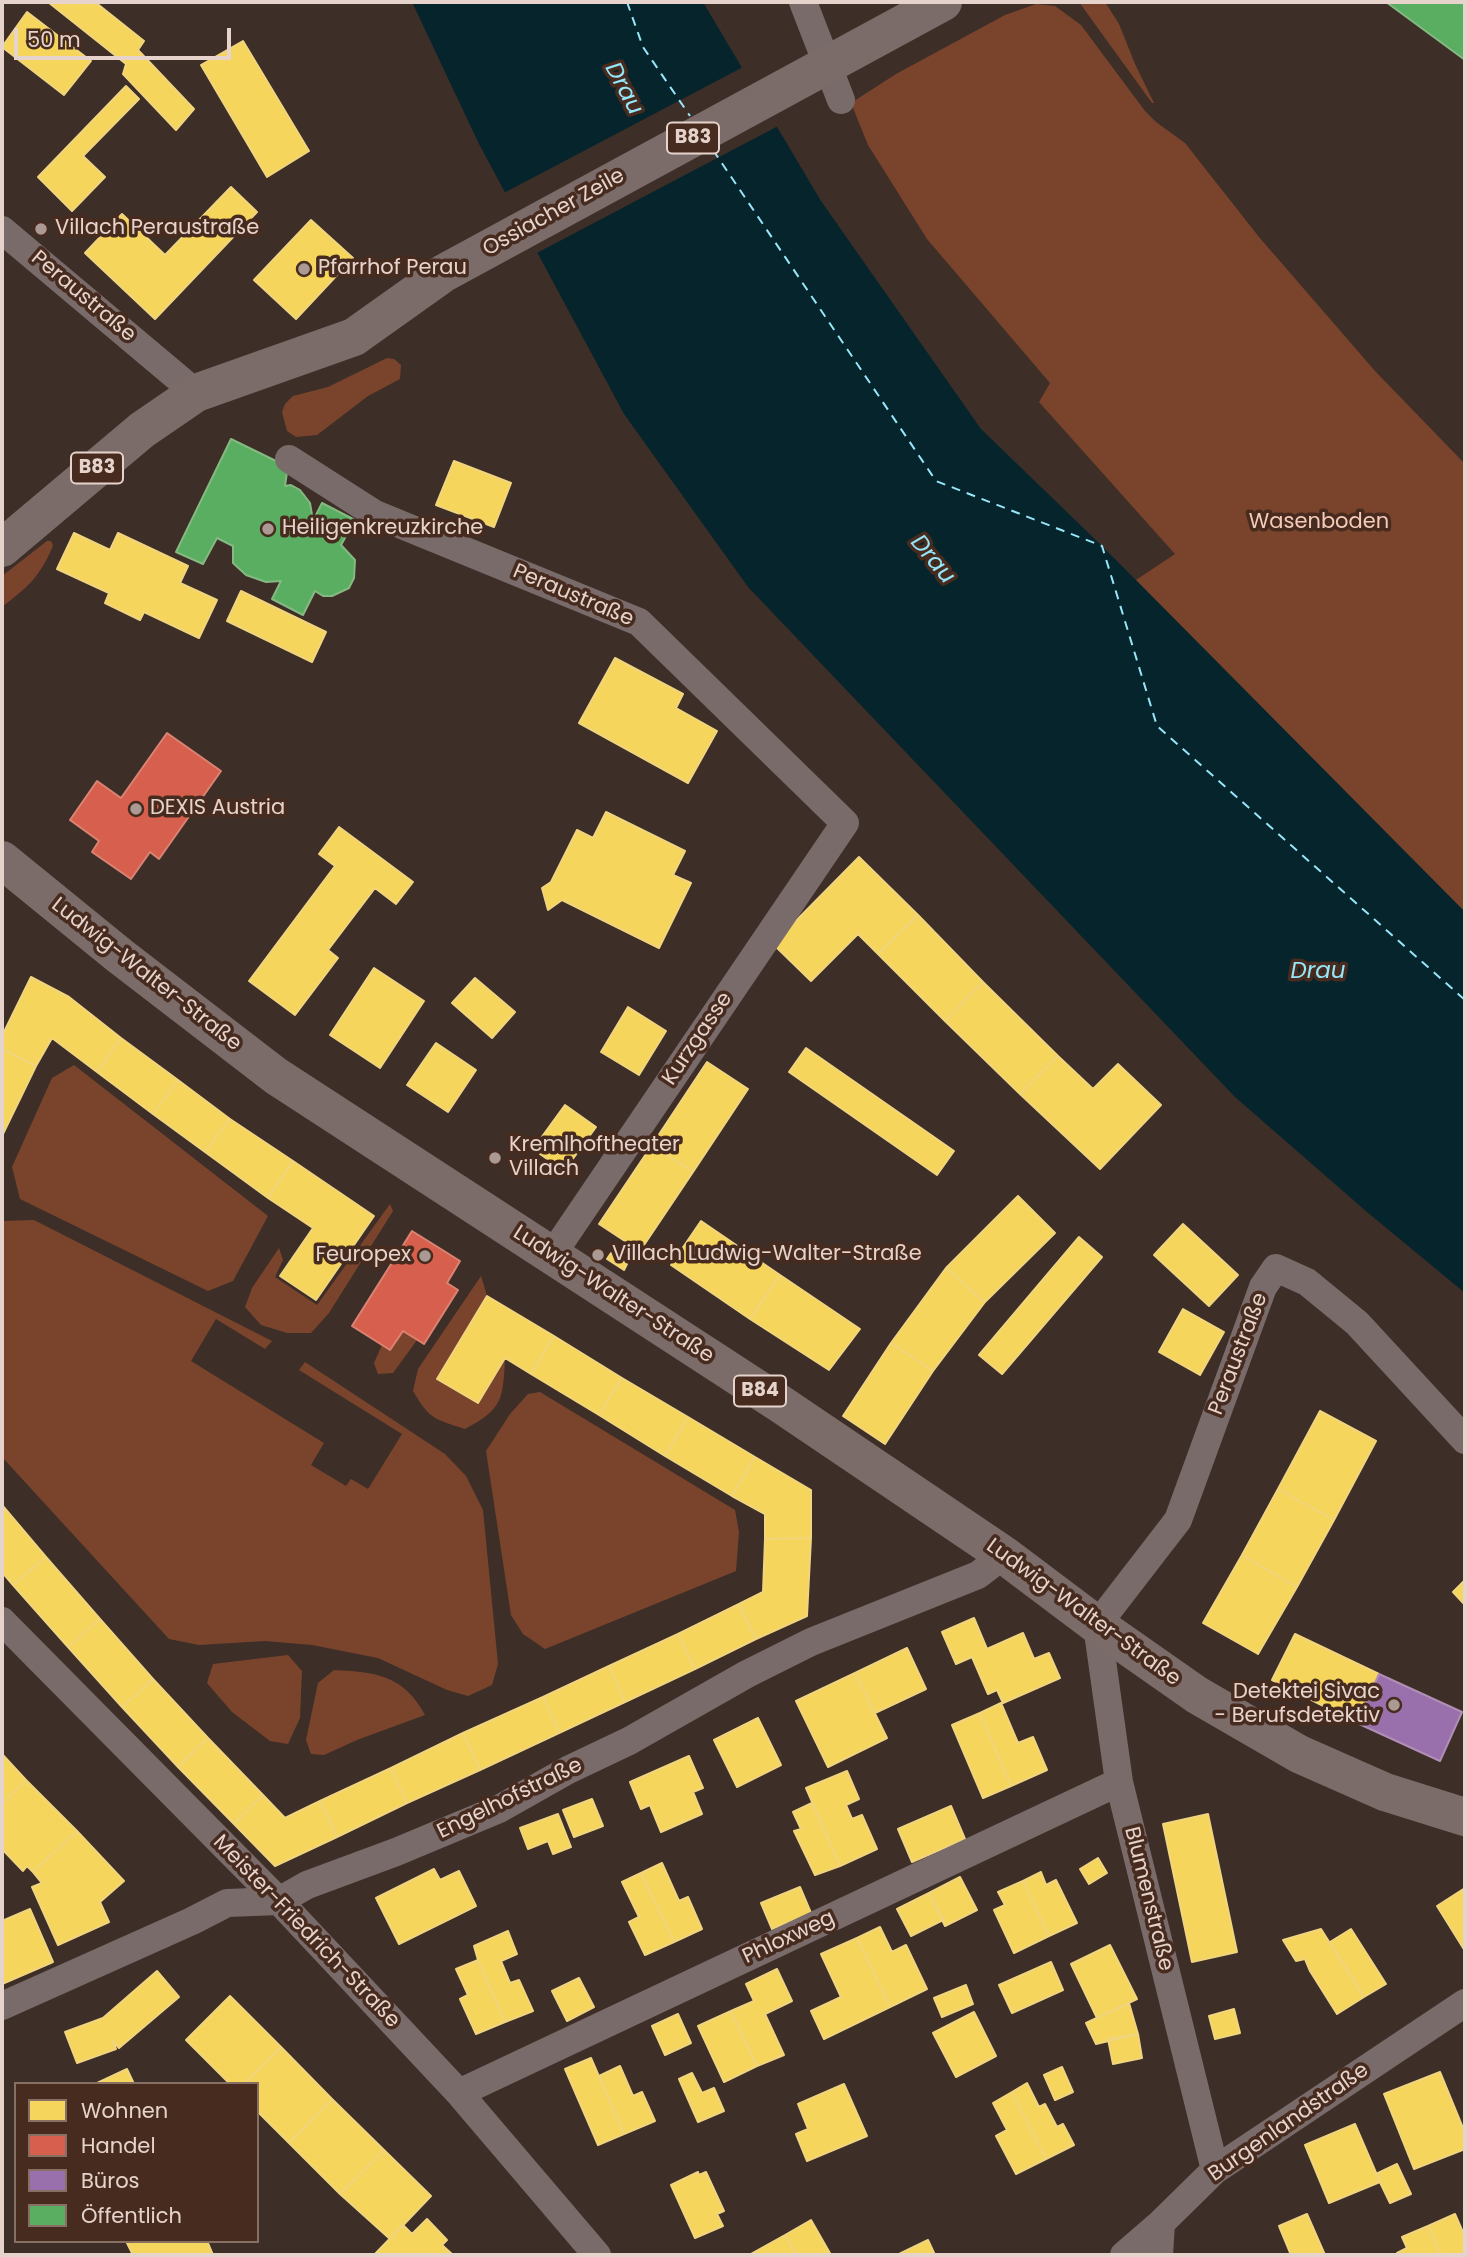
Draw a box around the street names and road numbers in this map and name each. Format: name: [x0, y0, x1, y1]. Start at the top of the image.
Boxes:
road number: B83: [667, 122, 719, 154]
street label: Ossiacher Zeile: [479, 164, 629, 262]
street label: Peraustraße: [26, 246, 140, 348]
road number: B83: [71, 453, 123, 484]
street label: Peraustraße: [509, 559, 637, 633]
street label: Ludwig-Walter-Straße: [46, 893, 246, 1057]
street label: Kurzgasse: [658, 988, 738, 1090]
street label: Ludwig-Walter-Straße: [508, 1221, 718, 1369]
street label: Peraustraße: [1204, 1289, 1274, 1419]
road number: B84: [734, 1376, 786, 1406]
street label: Ludwig-Walter-Straße: [981, 1534, 1185, 1692]
street label: Engelhofstraße: [433, 1753, 587, 1845]
street label: Blumenstraße: [1118, 1824, 1178, 1974]
street label: Meister-Friedrich-Straße: [207, 1830, 405, 2034]
street label: Phloxweg: [739, 1906, 839, 1970]
street label: Burgenlandstraße: [1204, 2058, 1374, 2188]

